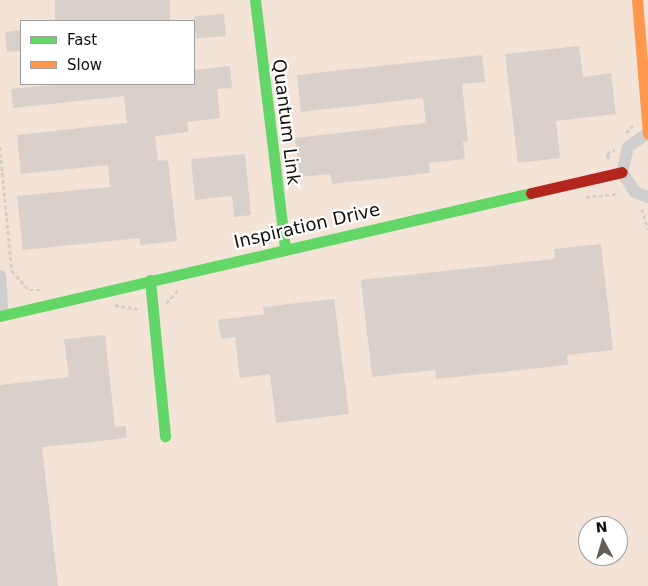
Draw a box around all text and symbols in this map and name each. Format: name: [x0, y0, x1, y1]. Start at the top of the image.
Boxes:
legend: [20, 20, 195, 85]
text: Fast: [67, 31, 97, 49]
text: Slow: [67, 56, 102, 74]
street label: Quantum Link: [268, 58, 304, 186]
street label: Inspiration Drive: [232, 199, 382, 253]
north arrow: [578, 516, 628, 566]
text: N: [595, 519, 608, 536]

